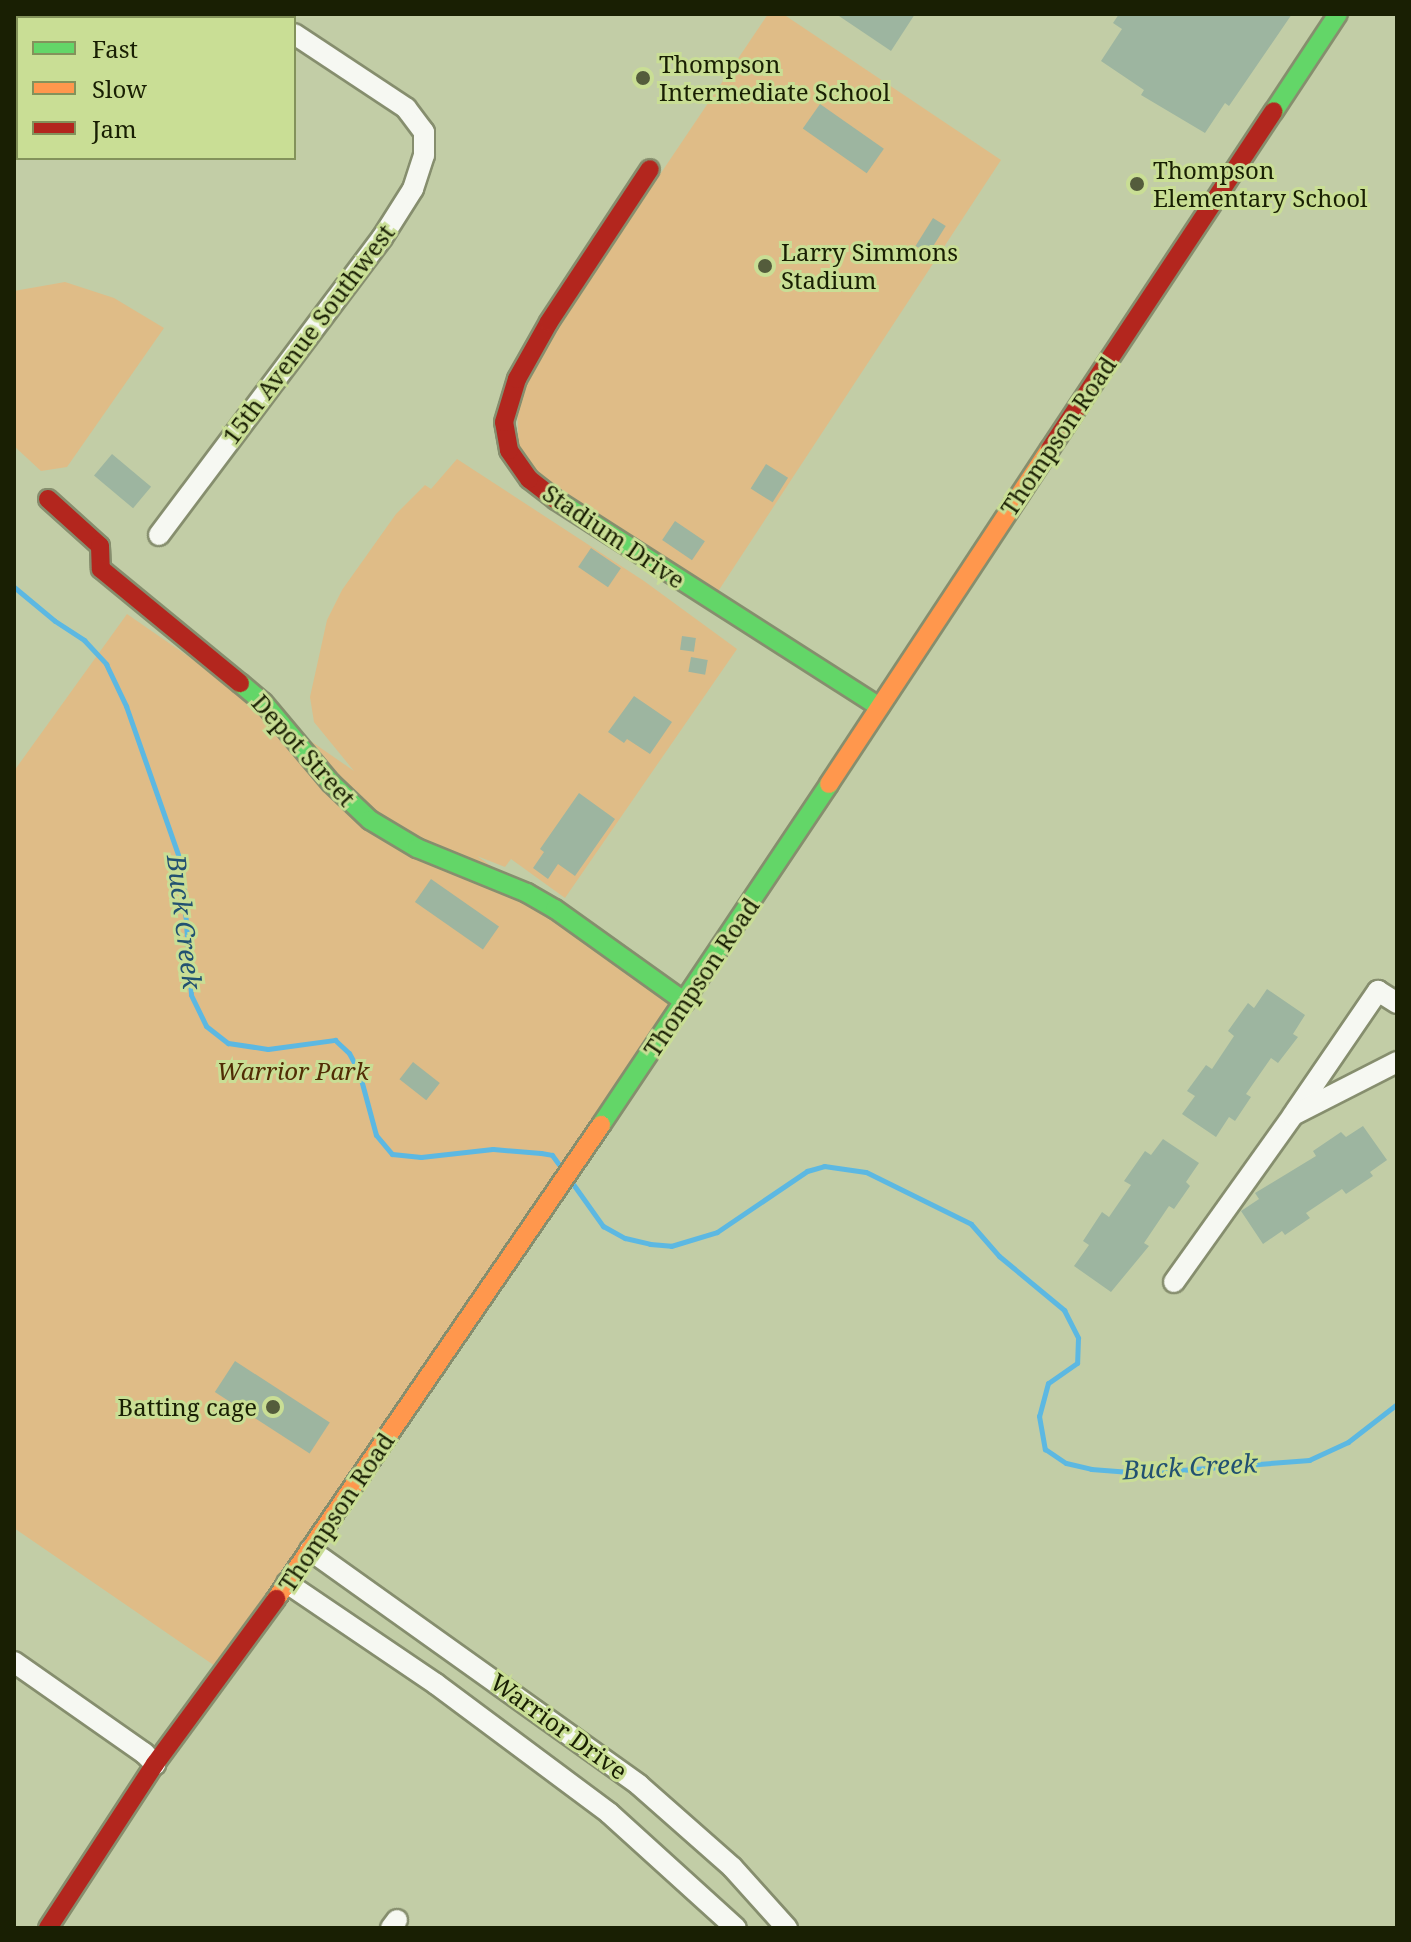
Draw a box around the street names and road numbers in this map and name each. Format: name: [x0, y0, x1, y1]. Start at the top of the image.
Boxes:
street label: 15th Avenue Southwest: [216, 219, 400, 449]
street label: Thompson Road: [994, 351, 1122, 521]
street label: Stadium Drive: [538, 478, 690, 594]
street label: Depot Street: [246, 688, 362, 812]
street label: Thompson Road: [637, 892, 765, 1062]
street label: Thompson Road: [272, 1427, 400, 1597]
street label: Warrior Drive: [485, 1667, 633, 1785]

